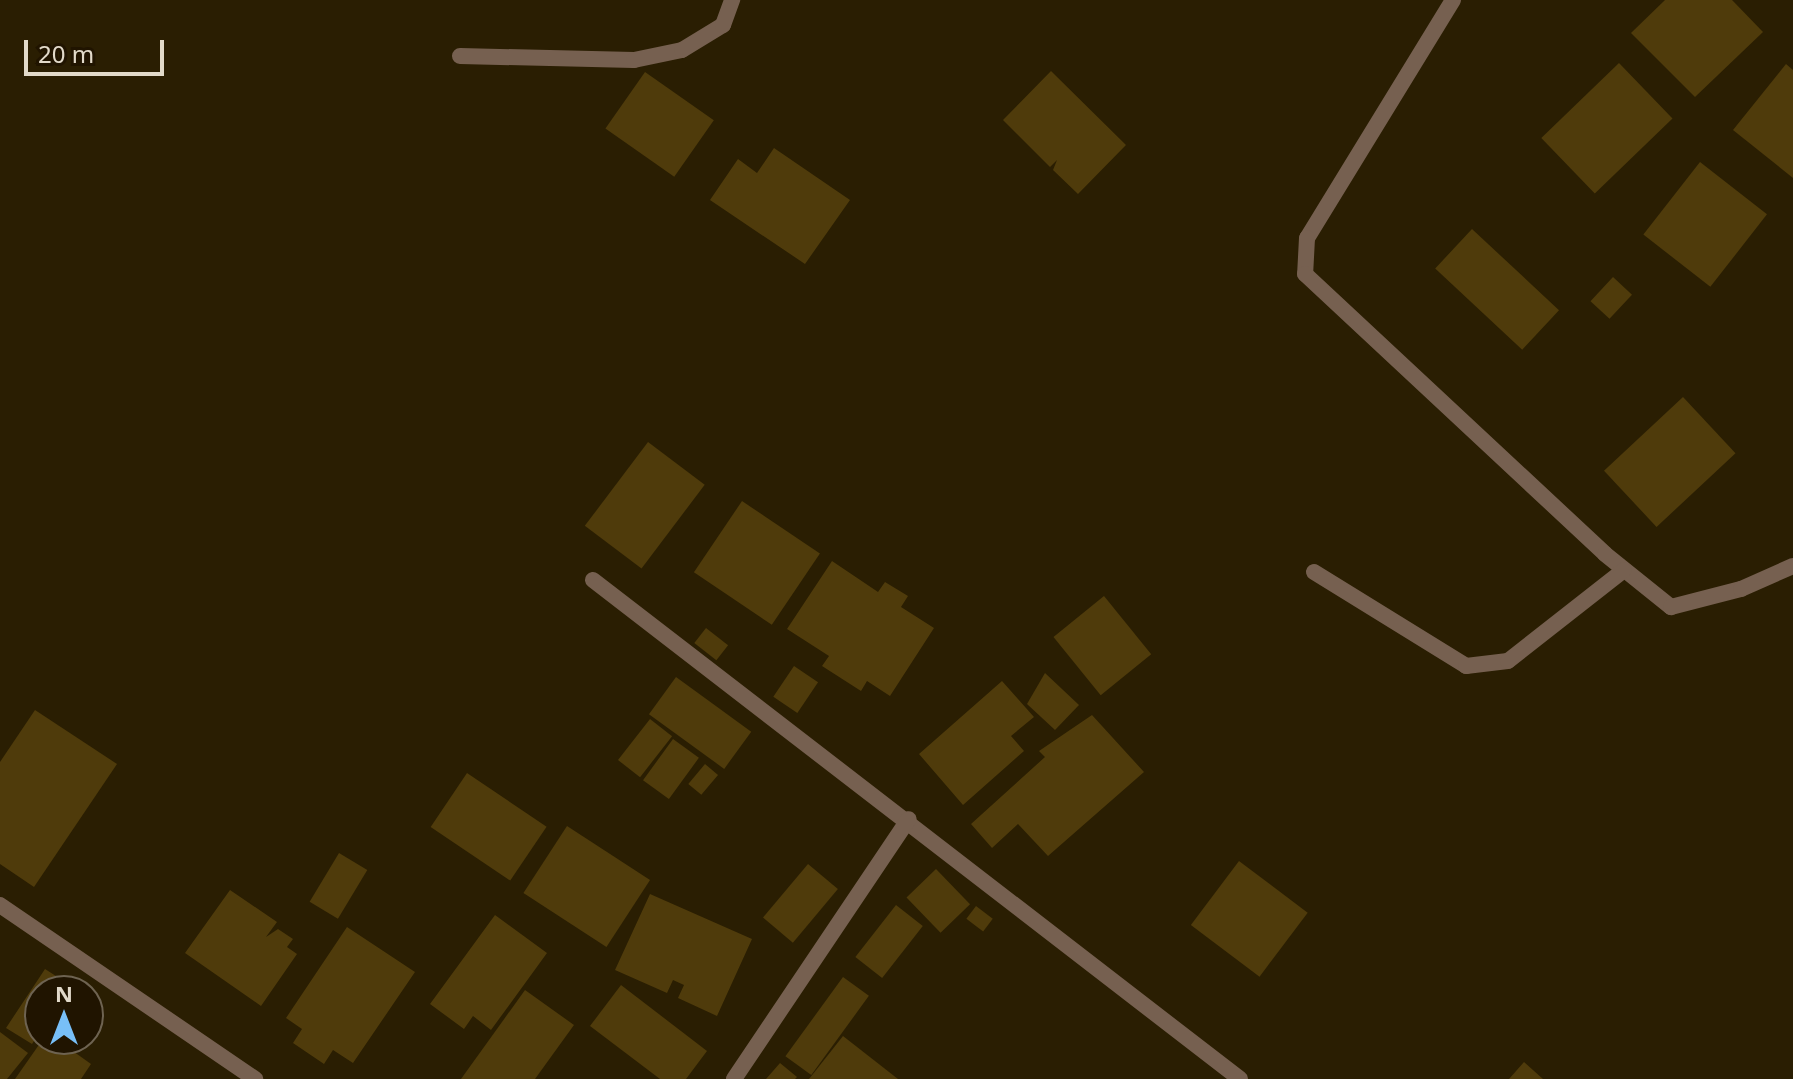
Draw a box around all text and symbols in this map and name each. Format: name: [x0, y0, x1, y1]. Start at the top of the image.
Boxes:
scale bar: [28, 24, 168, 74]
text: 20 m: [38, 37, 94, 70]
north arrow: [24, 975, 104, 1055]
text: N: [55, 978, 73, 1008]

